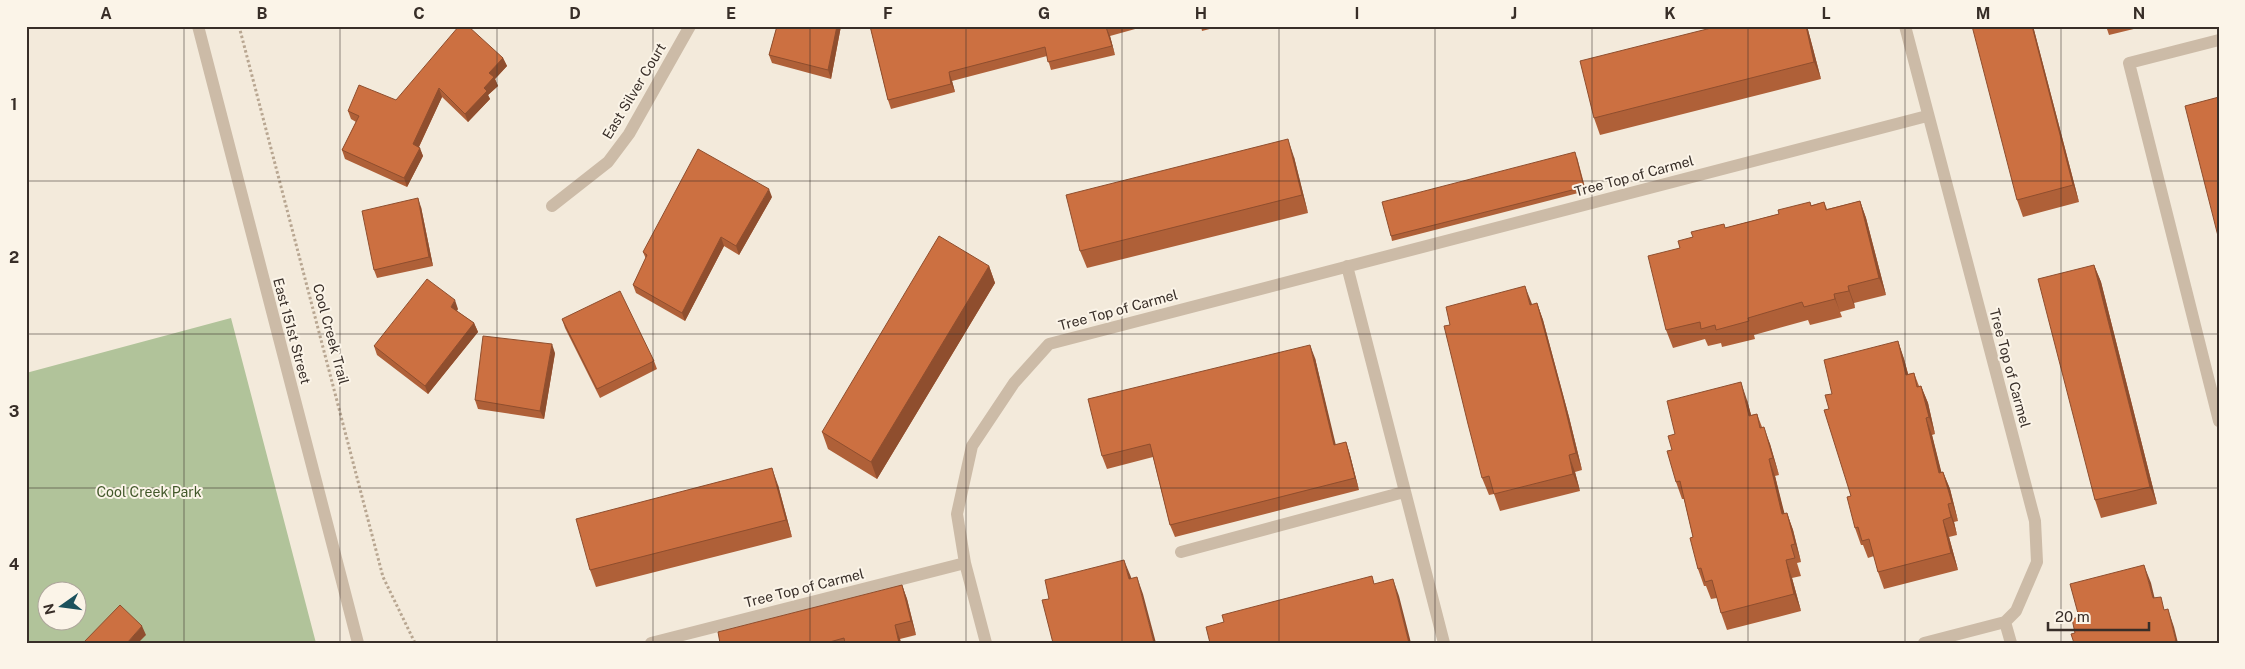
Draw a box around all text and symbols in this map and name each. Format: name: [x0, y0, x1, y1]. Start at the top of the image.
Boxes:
text: A: [100, 4, 112, 23]
text: B: [257, 4, 268, 23]
text: C: [413, 4, 425, 23]
text: D: [569, 4, 581, 23]
text: E: [726, 4, 736, 23]
text: F: [883, 4, 893, 23]
text: G: [1038, 4, 1050, 23]
text: H: [1195, 4, 1207, 23]
text: I: [1355, 4, 1359, 23]
text: J: [1511, 4, 1517, 23]
text: K: [1664, 4, 1676, 23]
text: L: [1821, 4, 1831, 23]
text: M: [1976, 4, 1990, 23]
text: N: [2133, 4, 2145, 23]
street label: East Silver Court: [599, 40, 669, 142]
text: 1: [11, 95, 17, 114]
street label: Tree Top of Carmel: [1573, 152, 1695, 200]
text: 2: [9, 248, 19, 267]
street label: East 151st Street: [270, 276, 314, 386]
street label: Cool Creek Trail: [310, 282, 352, 386]
street label: Tree Top of Carmel: [1057, 286, 1179, 334]
street label: Tree Top of Carmel: [1986, 307, 2034, 429]
text: 3: [9, 402, 19, 421]
park label: Cool Creek Park: [96, 484, 202, 500]
text: 4: [9, 555, 20, 574]
street label: Tree Top of Carmel: [743, 565, 865, 611]
north arrow: [38, 582, 88, 632]
scale bar: [2048, 599, 2149, 631]
text: N: [40, 602, 58, 616]
text: 20 m: [2055, 608, 2090, 625]

